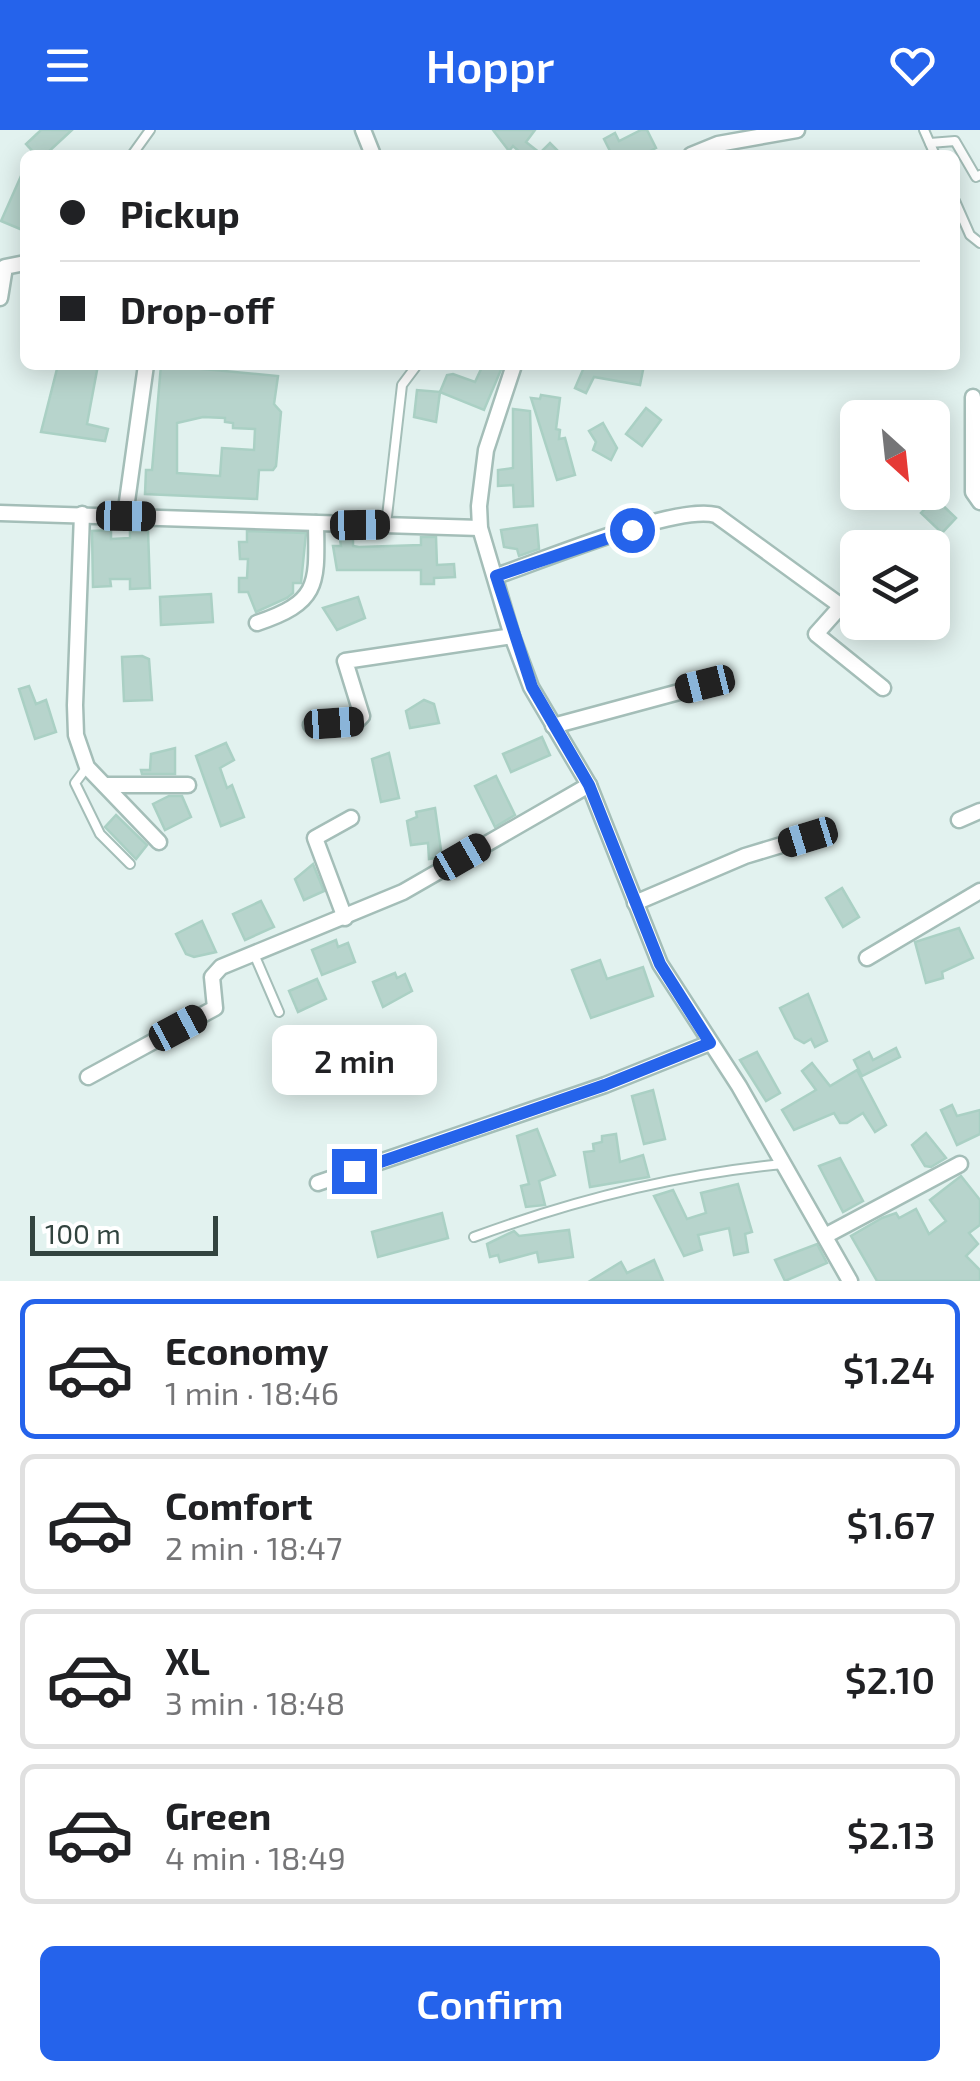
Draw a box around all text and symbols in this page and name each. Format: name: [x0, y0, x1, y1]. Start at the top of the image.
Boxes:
icon: menu: [40, 38, 95, 93]
text: Hoppr: [426, 38, 554, 92]
icon: heart: [885, 38, 940, 93]
text: Pickup: [120, 190, 240, 236]
text: Drop-off: [120, 286, 274, 332]
north arrow: [840, 400, 950, 510]
map controls: [840, 400, 950, 640]
car: [96, 500, 156, 532]
route start: [610, 508, 655, 553]
car: [330, 509, 390, 541]
button: layers: [840, 530, 950, 640]
car: [672, 662, 738, 706]
car: [303, 706, 365, 740]
car: [775, 814, 841, 860]
car: [429, 829, 495, 885]
car: [144, 1001, 212, 1055]
callout: 2 min: [272, 1026, 436, 1096]
text: 2 min: [314, 1041, 395, 1079]
route end: [332, 1149, 377, 1194]
scale bar: [30, 1211, 218, 1256]
text: 100 m: [45, 1216, 121, 1250]
icon: car: [45, 1324, 135, 1414]
text: Economy: [165, 1327, 329, 1373]
text: $1.24: [843, 1346, 935, 1392]
text: 1 min · 18:46: [165, 1373, 339, 1411]
icon: car: [45, 1479, 135, 1569]
text: Comfort: [165, 1482, 313, 1528]
text: $1.67: [846, 1501, 935, 1547]
text: 2 min · 18:47: [165, 1528, 342, 1566]
icon: car: [45, 1634, 135, 1724]
text: XL: [165, 1637, 210, 1683]
text: $2.10: [845, 1656, 935, 1702]
text: 3 min · 18:48: [165, 1683, 345, 1721]
icon: car: [45, 1789, 135, 1879]
text: Green: [165, 1792, 271, 1838]
text: $2.13: [847, 1811, 935, 1857]
text: 4 min · 18:49: [165, 1838, 346, 1876]
button: Confirm: [40, 1946, 940, 2061]

